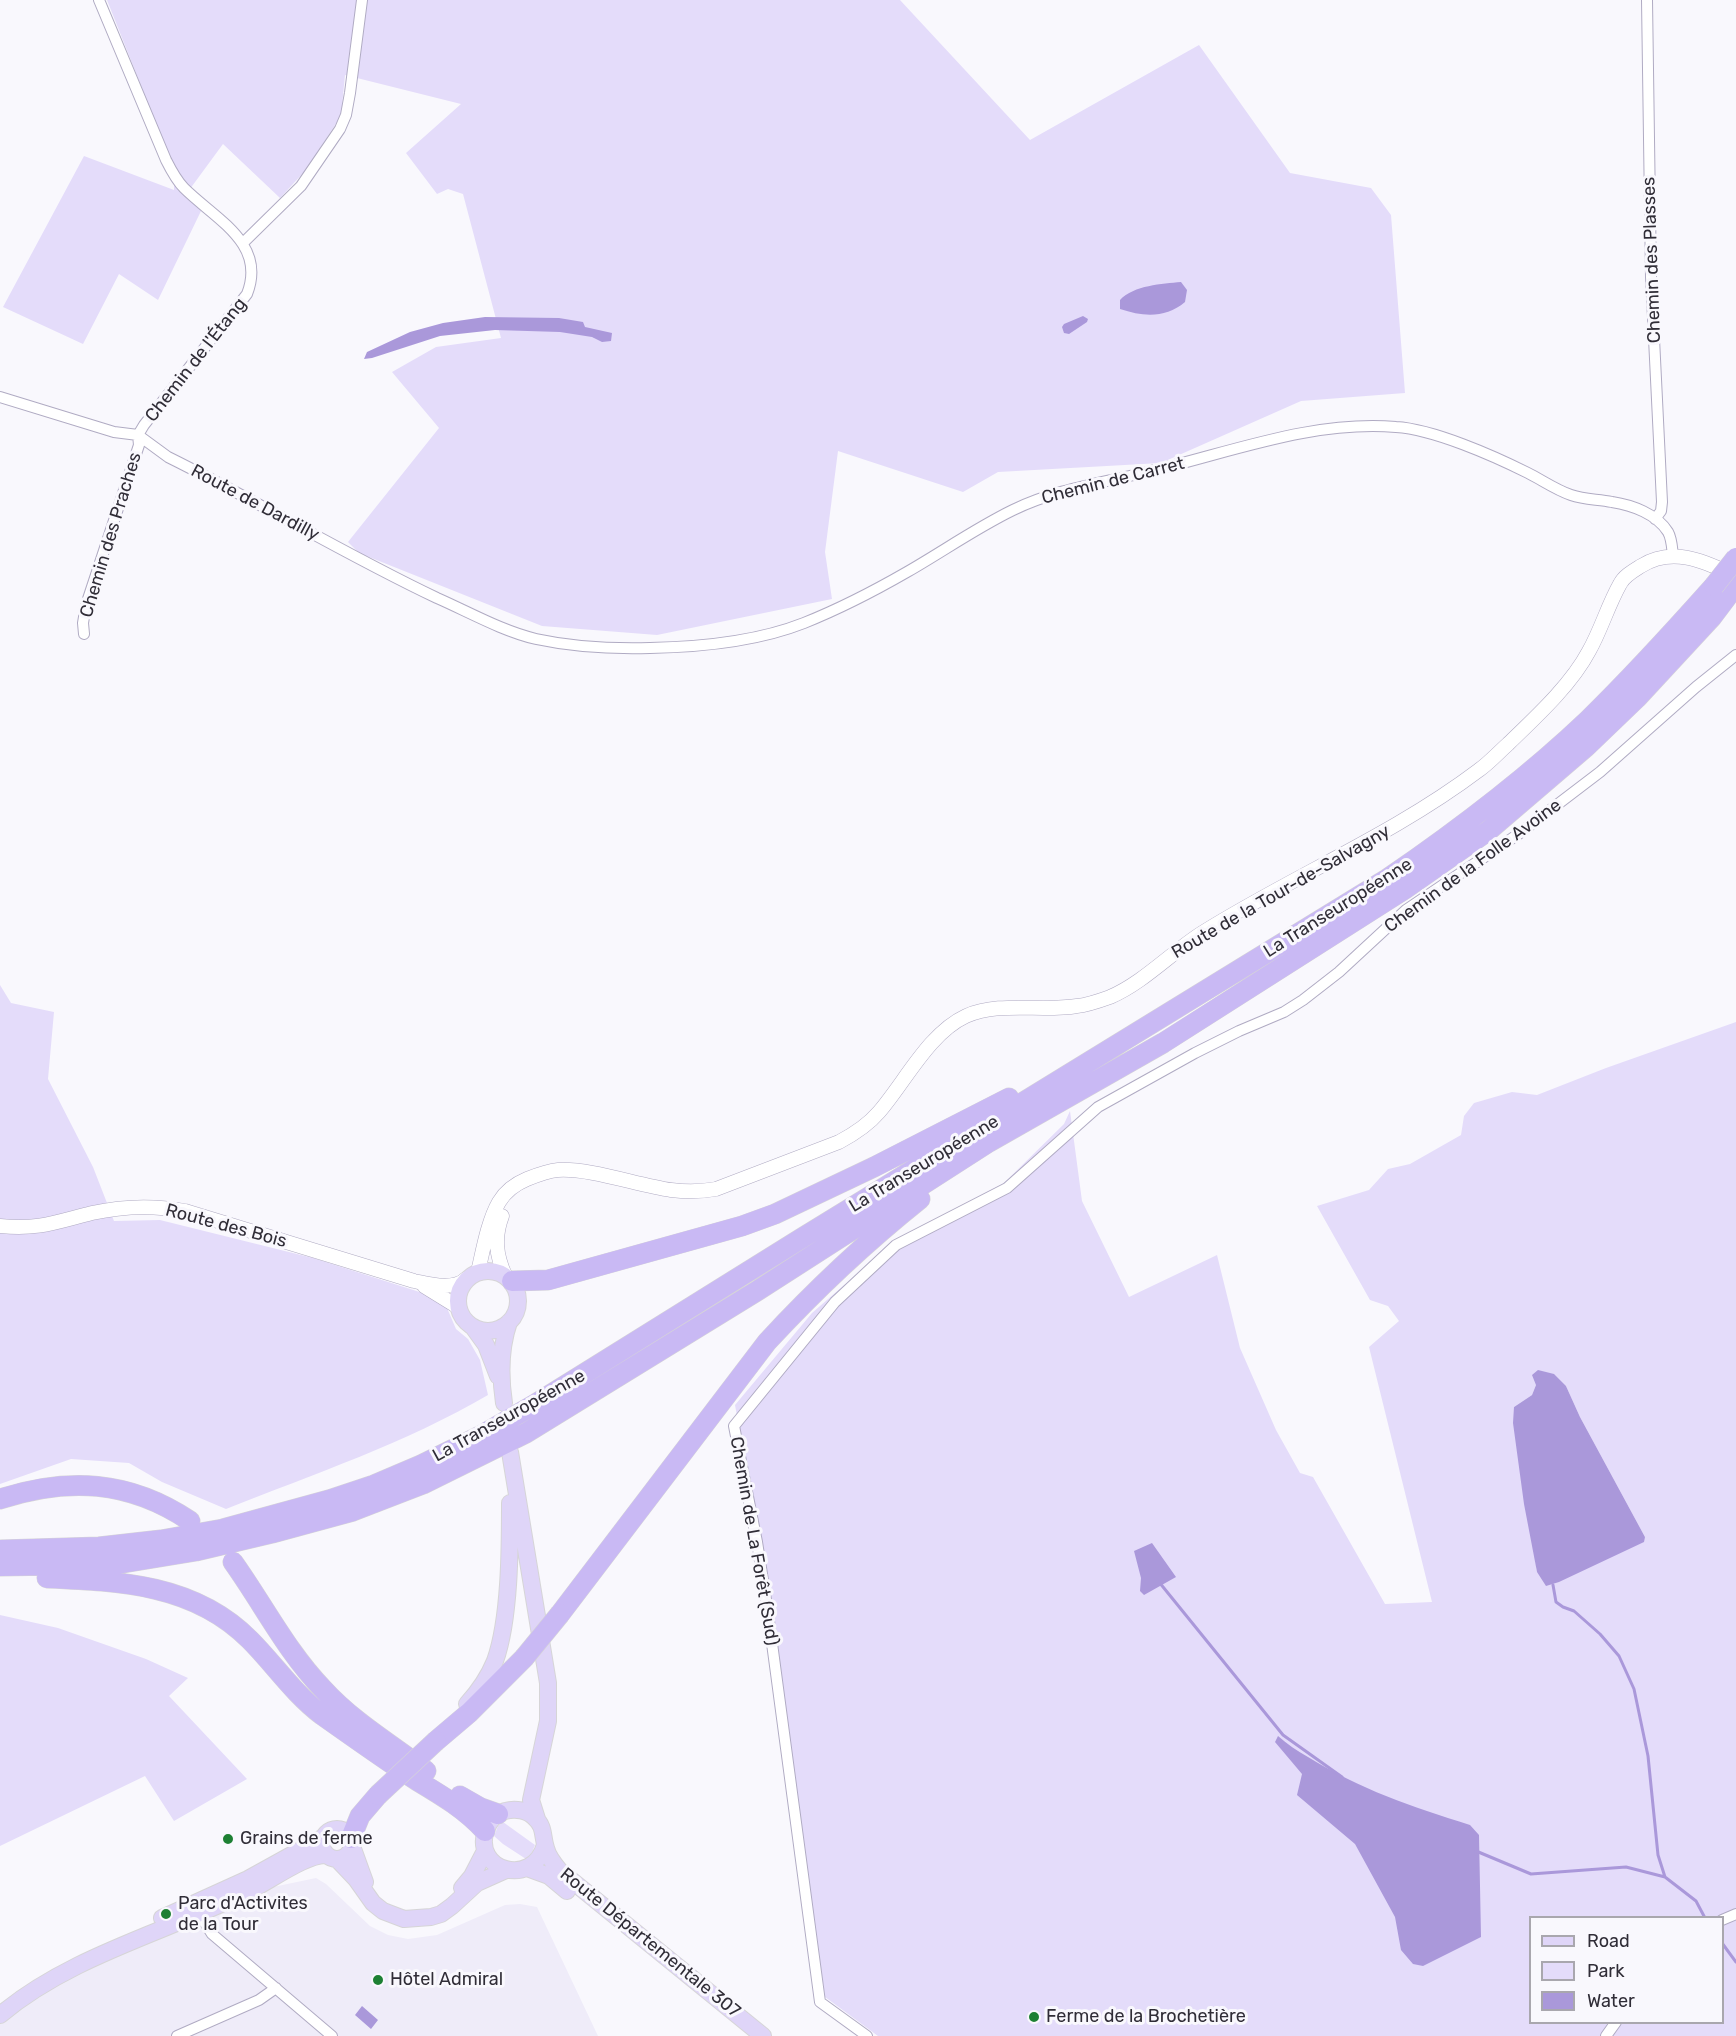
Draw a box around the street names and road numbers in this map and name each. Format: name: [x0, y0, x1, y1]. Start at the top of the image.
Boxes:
street label: Chemin des Plasses: [1638, 176, 1666, 344]
street label: Chemin de l'Étang: [141, 294, 251, 426]
street label: Chemin des Praches: [76, 450, 146, 620]
street label: Chemin de Carret: [1039, 453, 1187, 509]
street label: Route de Dardilly: [187, 460, 323, 546]
street label: Chemin de la Folle Avoine: [1380, 795, 1566, 937]
street label: Route de la Tour-de-Salvagny: [1168, 821, 1394, 963]
street label: La Transeuropéenne: [1260, 854, 1416, 962]
street label: La Transeuropéenne: [845, 1111, 1003, 1217]
street label: Route des Bois: [163, 1199, 289, 1253]
street label: La Transeuropéenne: [429, 1365, 589, 1467]
street label: Chemin de La Forêt (Sud): [725, 1435, 783, 1647]
street label: Route Départementale 307: [556, 1864, 744, 2022]

